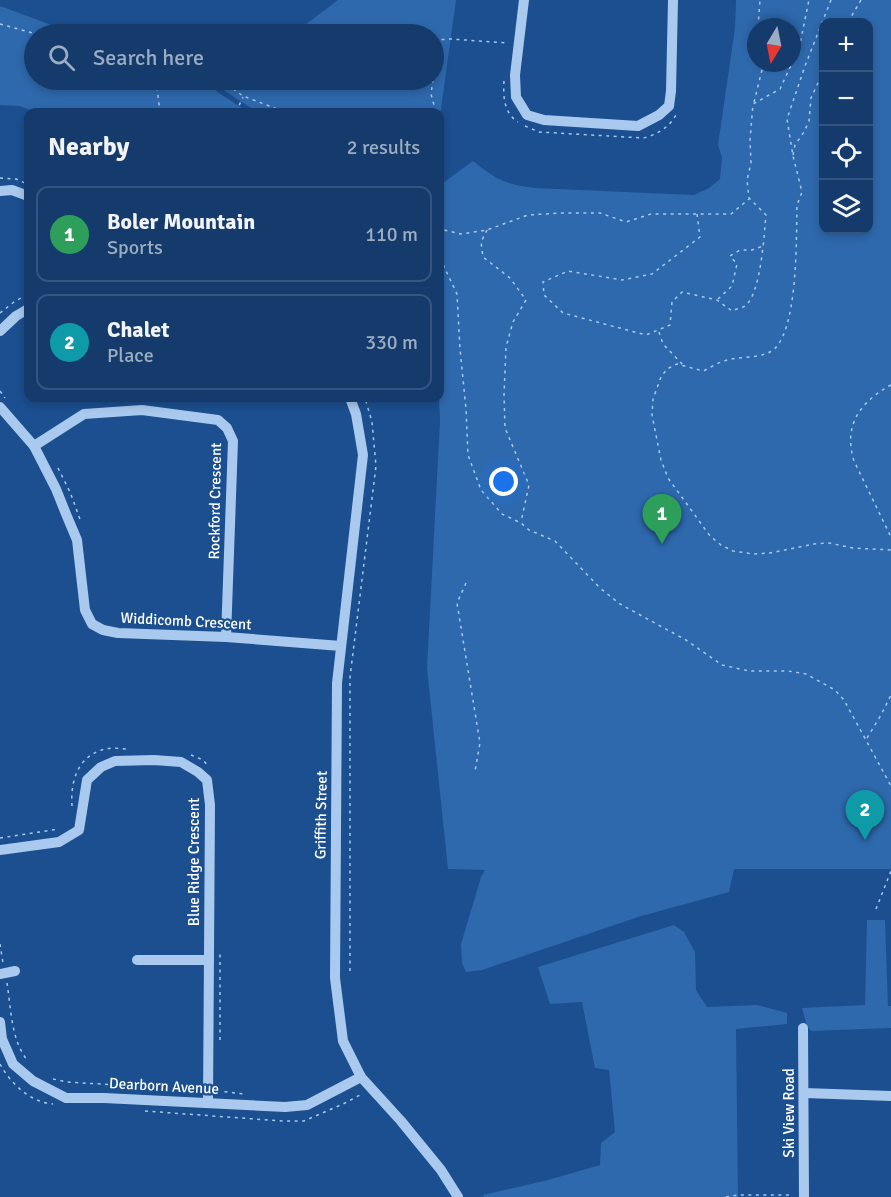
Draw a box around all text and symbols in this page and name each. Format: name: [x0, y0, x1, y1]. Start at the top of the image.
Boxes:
north arrow: [747, 18, 801, 72]
map controls: [819, 18, 873, 234]
button: +: [819, 18, 873, 72]
search box: [24, 24, 444, 90]
icon: search: [45, 41, 78, 74]
text: Search here: [93, 44, 204, 71]
button: −: [819, 72, 873, 126]
button: locate: [819, 126, 873, 180]
text: Nearby: [48, 131, 129, 163]
text: 2 results: [347, 135, 420, 160]
button: layers: [819, 180, 873, 234]
text: Boler Mountain: [107, 208, 255, 235]
text: 1: [64, 222, 75, 247]
text: 110 m: [365, 222, 418, 247]
text: Sports: [107, 235, 163, 260]
text: Chalet: [107, 316, 169, 343]
text: 2: [64, 330, 75, 355]
text: 330 m: [365, 330, 418, 355]
text: Place: [107, 343, 154, 368]
street label: Rockford Crescent: [205, 442, 225, 560]
your location: [489, 467, 518, 496]
pin: 1: [642, 494, 682, 544]
street label: Widdicomb Crescent: [120, 609, 252, 633]
street label: Griffith Street: [311, 771, 331, 859]
pin: 2: [846, 790, 884, 840]
street label: Blue Ridge Crescent: [185, 798, 203, 926]
street label: Ski View Road: [780, 1068, 798, 1158]
street label: Dearborn Avenue: [109, 1074, 219, 1098]

